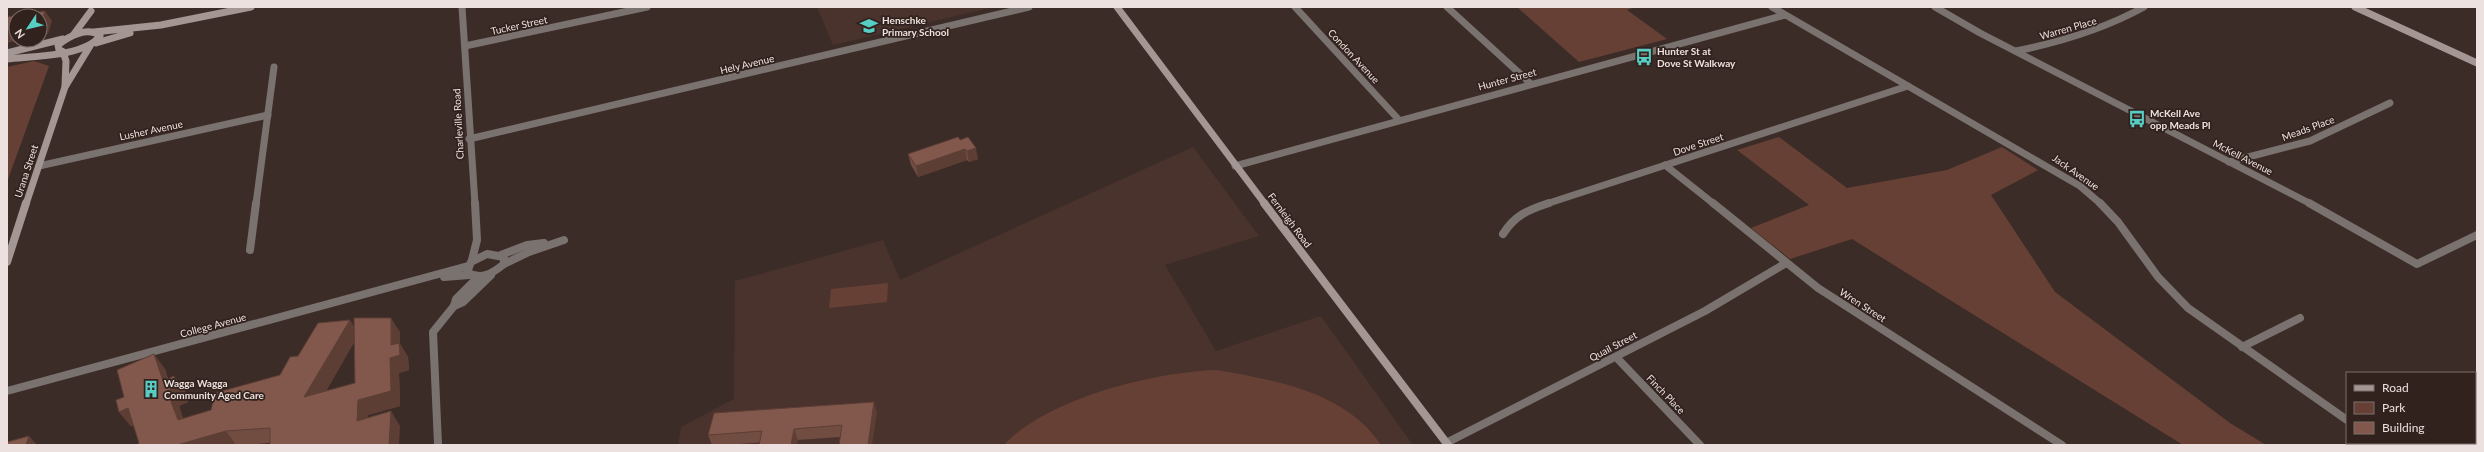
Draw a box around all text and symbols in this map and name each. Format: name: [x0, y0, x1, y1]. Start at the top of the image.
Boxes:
north arrow: [8, 8, 48, 48]
street label: Tucker Street: [490, 13, 549, 37]
place label: Henschke Primary School: [882, 14, 949, 38]
street label: Warren Place: [2038, 14, 2098, 42]
school or university icon: Henschke Primary School: [859, 16, 879, 36]
street label: Condon Avenue: [1326, 26, 1382, 86]
text: N: [12, 27, 27, 41]
place label: Hunter St at Dove St Walkway: [1657, 45, 1736, 69]
bus stop icon: Hunter St at Dove St Walkway: [1634, 47, 1654, 67]
street label: Hely Avenue: [719, 52, 775, 76]
street label: Hunter Street: [1477, 65, 1538, 93]
street label: Charleville Road: [450, 88, 466, 160]
place label: McKell Ave opp Meads Pl: [2150, 107, 2210, 131]
bus stop icon: McKell Ave opp Meads Pl: [2127, 109, 2147, 129]
street label: Meads Place: [2280, 113, 2336, 143]
street label: Lusher Avenue: [118, 117, 184, 143]
street label: Dove Street: [1671, 130, 1725, 158]
street label: McKell Avenue: [2211, 137, 2275, 177]
street label: Urana Street: [12, 143, 40, 199]
street label: Jack Avenue: [2050, 152, 2102, 192]
street label: Fernleigh Road: [1266, 190, 1314, 250]
street label: Wren Street: [1837, 286, 1889, 325]
street label: College Avenue: [179, 310, 247, 340]
street label: Quail Street: [1587, 328, 1639, 364]
street label: Finch Place: [1644, 372, 1688, 416]
legend: [2346, 372, 2476, 444]
place label: Wagga Wagga Community Aged Care: [164, 377, 265, 401]
building icon: Wagga Wagga Community Aged Care: [141, 379, 161, 399]
text: Road: [2382, 380, 2409, 395]
text: Park: [2382, 400, 2406, 415]
text: Building: [2382, 420, 2425, 435]

